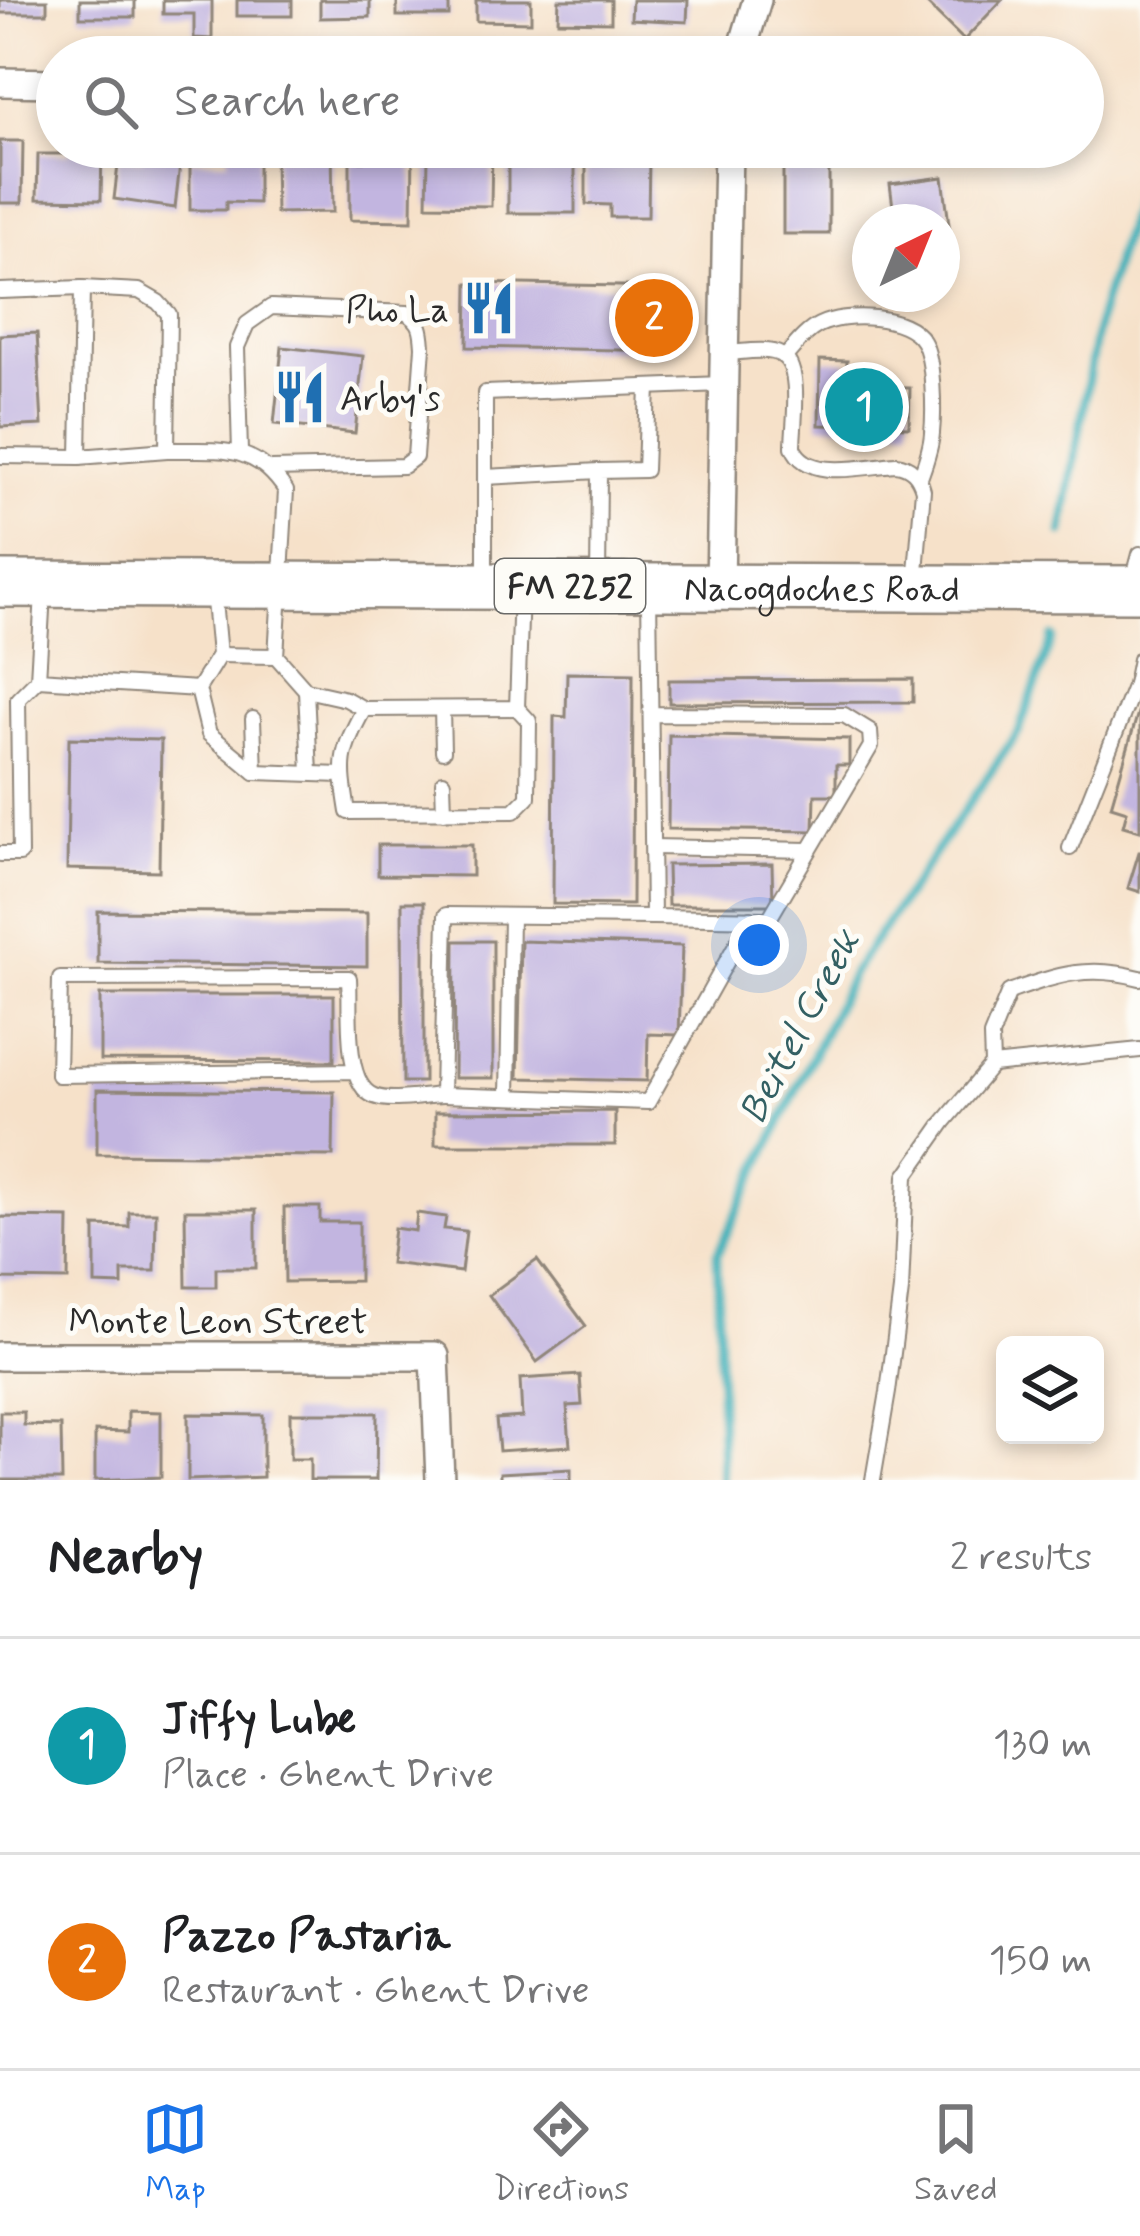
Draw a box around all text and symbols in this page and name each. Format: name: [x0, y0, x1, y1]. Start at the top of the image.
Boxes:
search box: [36, 36, 1104, 168]
icon: search: [78, 69, 144, 135]
text: Search here: [174, 73, 401, 132]
north arrow: [852, 204, 960, 312]
pin: 2: [615, 273, 693, 363]
restaurant icon: Pho La: [460, 279, 518, 337]
place label: Pho La: [345, 288, 449, 335]
pin: 1: [825, 362, 903, 452]
restaurant icon: Arby's: [271, 368, 329, 426]
place label: Arby's: [340, 377, 440, 424]
road number: FM 2252: [495, 559, 645, 613]
street label: Nacogdoches Road: [684, 567, 960, 616]
your location: [729, 915, 789, 975]
water label: Beitel Creek: [729, 920, 874, 1133]
street label: Monte Leon Street: [68, 1300, 368, 1347]
map controls: [996, 1336, 1104, 1444]
button: layers: [996, 1336, 1104, 1444]
text: Nearby: [48, 1525, 203, 1591]
text: 2 results: [950, 1533, 1092, 1584]
text: Jiffy Lube: [162, 1691, 356, 1750]
text: 1: [78, 1720, 96, 1771]
text: 130 m: [993, 1720, 1092, 1771]
text: Place · Ghent Drive: [162, 1750, 494, 1801]
text: Pazzo Pastaria: [162, 1907, 450, 1966]
text: 2: [77, 1936, 97, 1987]
text: 150 m: [989, 1936, 1092, 1987]
text: Restaurant · Ghent Drive: [162, 1966, 589, 2017]
tab: Map: [142, 2096, 208, 2212]
tab: Directions: [493, 2096, 629, 2212]
tab: Saved: [914, 2096, 998, 2212]

